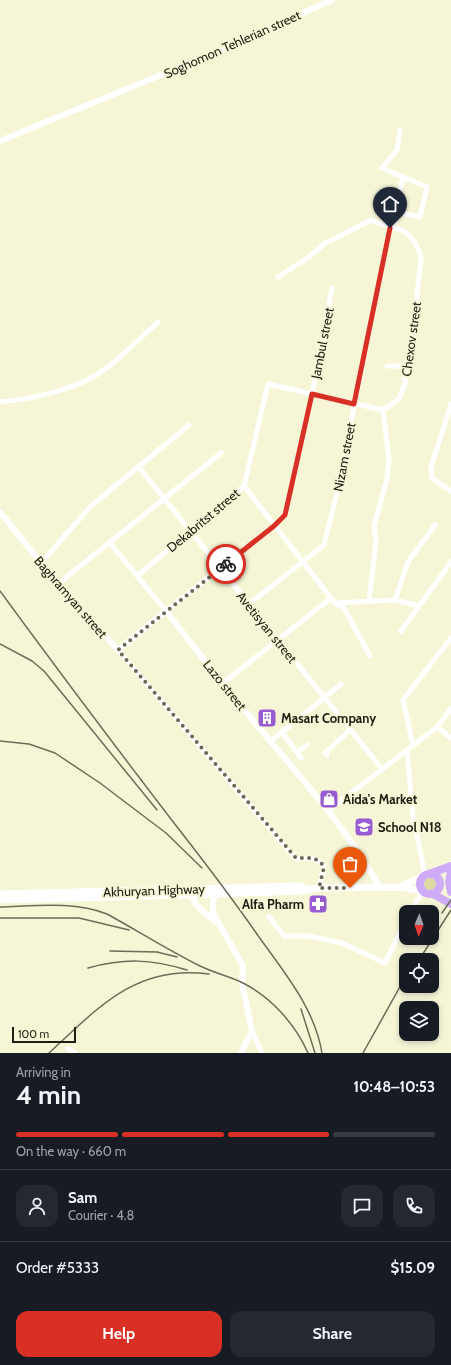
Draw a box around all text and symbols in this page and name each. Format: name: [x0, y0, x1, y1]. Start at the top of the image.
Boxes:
street label: Soghomon Tehlerian street: [161, 6, 303, 81]
pin: [373, 187, 407, 228]
icon: home: [379, 193, 401, 215]
street label: Chexov street: [398, 300, 424, 377]
street label: Jambul street: [307, 305, 337, 381]
street label: Nizam street: [329, 421, 359, 493]
street label: Dekabritst street: [163, 484, 243, 555]
courier: [206, 544, 246, 584]
street label: Baghramyan street: [31, 553, 111, 642]
icon: bike: [215, 553, 237, 575]
street label: Avetisyan street: [233, 588, 301, 666]
street label: Lazo street: [200, 657, 251, 714]
building icon: Masart Company: [256, 707, 278, 729]
place label: Masart Company: [281, 710, 376, 726]
shop icon: Aida's Market: [318, 788, 340, 810]
place label: Aida's Market: [343, 791, 418, 807]
school or university icon: School N18: [353, 816, 375, 838]
place label: School N18: [378, 819, 442, 835]
pin: [333, 847, 367, 888]
icon: bag: [339, 853, 361, 875]
street label: Akhuryan Highway: [103, 880, 206, 900]
pharmacy icon: Alfa Pharm: [307, 893, 329, 915]
place label: Alfa Pharm: [242, 896, 304, 912]
north arrow: [399, 905, 439, 945]
map controls: [399, 905, 439, 1041]
button: locate: [399, 953, 439, 993]
button: layers: [399, 1001, 439, 1041]
scale bar: [12, 1025, 76, 1044]
text: 100 m: [18, 1027, 49, 1041]
text: Arriving in: [16, 1064, 71, 1080]
text: 10:48–10:53: [353, 1078, 435, 1096]
text: 4 min: [16, 1079, 81, 1111]
text: On the way · 660 m: [16, 1143, 126, 1159]
button: person: [16, 1185, 58, 1227]
button: chat: [341, 1185, 383, 1227]
button: phone: [393, 1185, 435, 1227]
text: Sam: [68, 1189, 97, 1207]
text: Courier · 4.8: [68, 1207, 134, 1223]
text: Order #5333: [16, 1259, 99, 1277]
text: $15.09: [390, 1259, 435, 1277]
button: Help: [16, 1311, 222, 1357]
button: Share: [230, 1311, 435, 1357]

